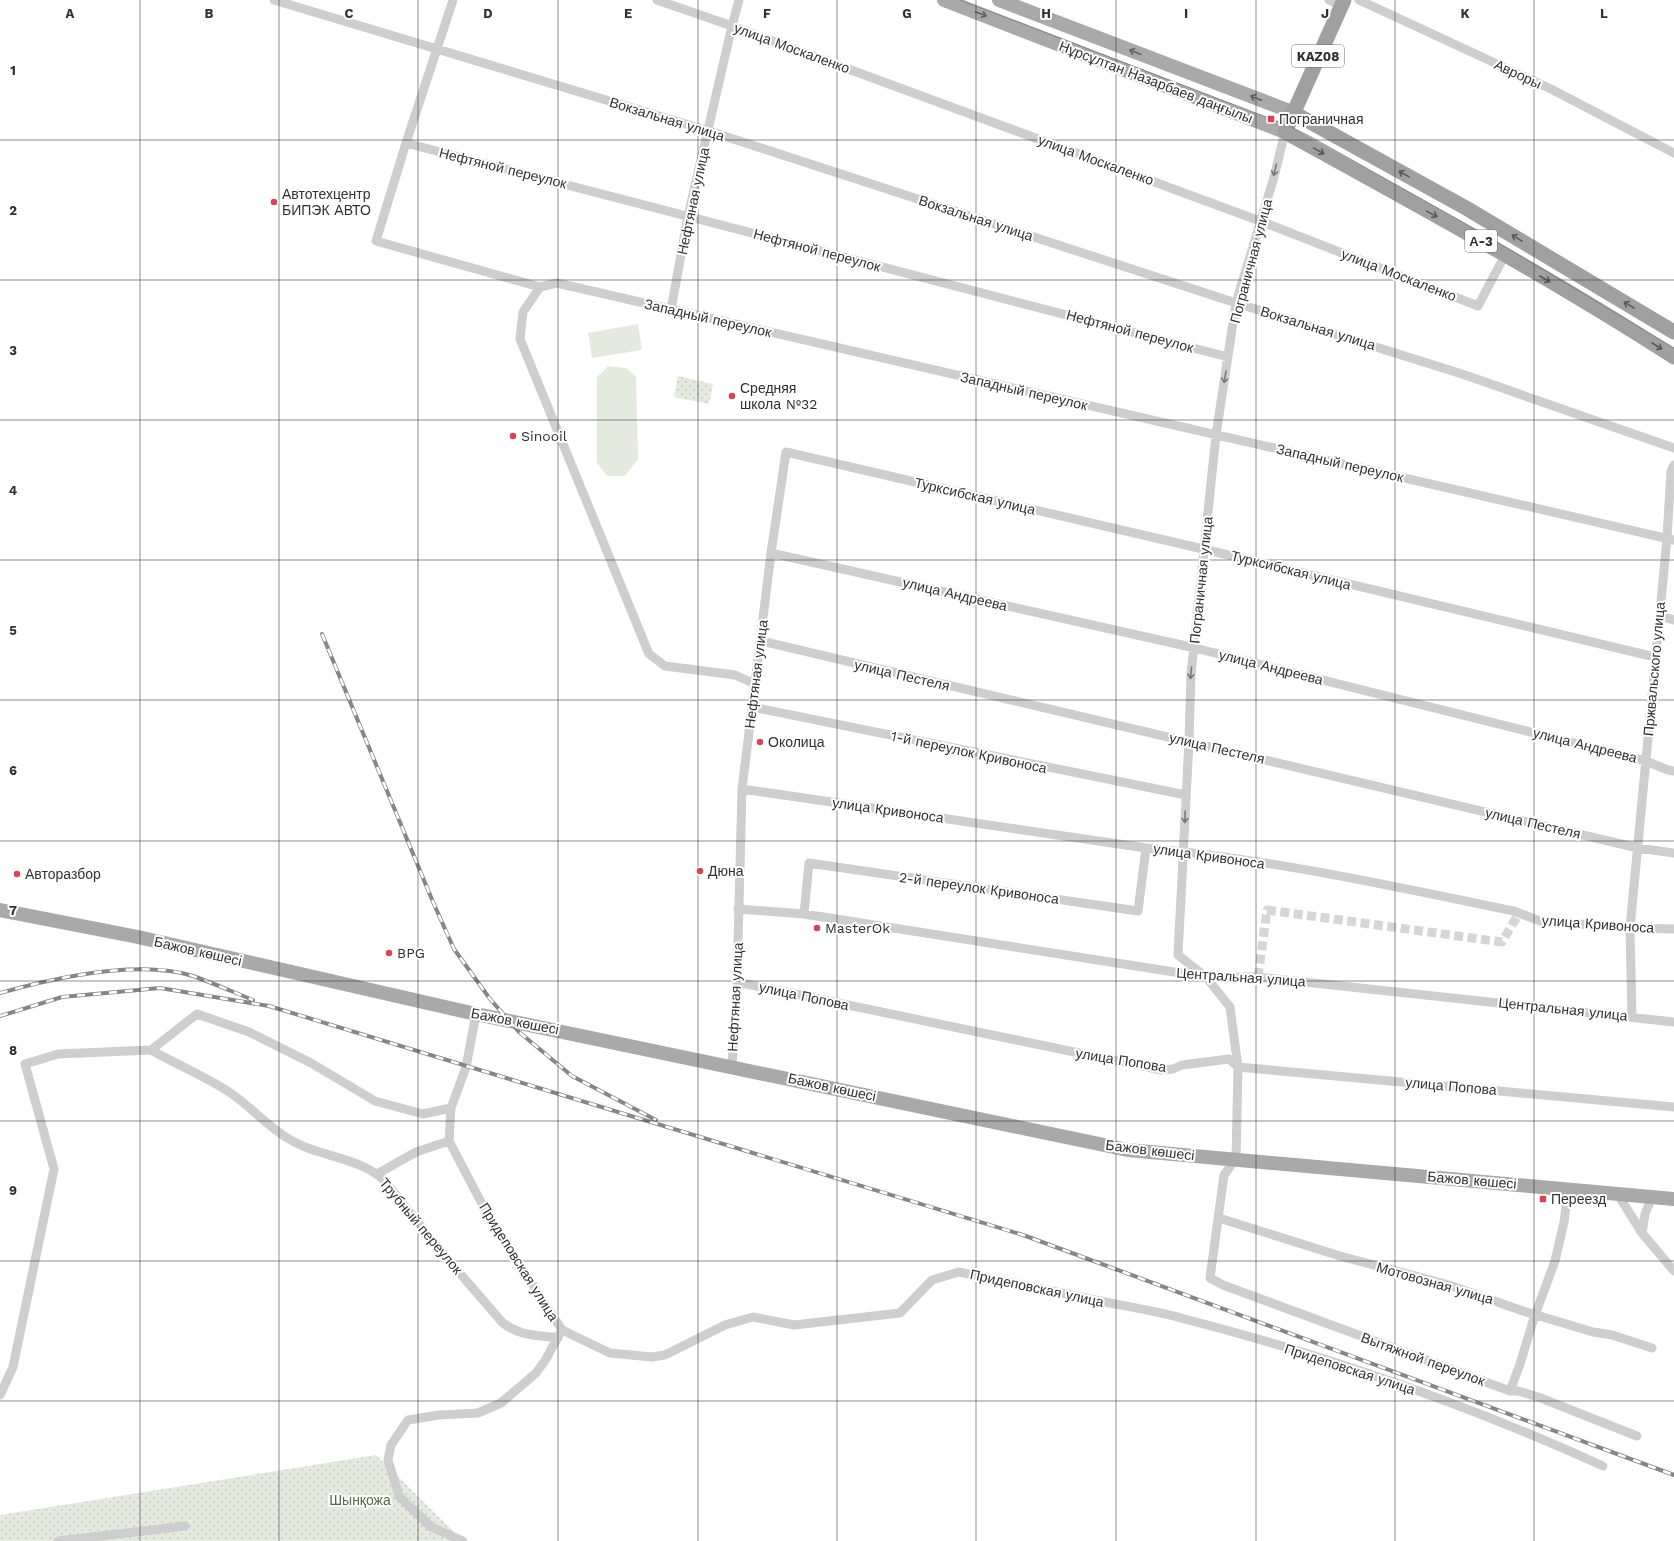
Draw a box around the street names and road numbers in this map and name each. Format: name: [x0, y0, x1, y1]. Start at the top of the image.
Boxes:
street label: улица Москаленко: [732, 20, 852, 76]
street label: Нұрсұлтан Назарбаев даңғылы: [1057, 38, 1255, 126]
road number: KAZ08: [1292, 45, 1344, 67]
street label: Авроры: [1492, 56, 1544, 92]
street label: Вокзальная улица: [608, 94, 727, 144]
street label: улица Москаленко: [1036, 132, 1156, 188]
street label: Нефтяной переулок: [438, 144, 569, 192]
street label: Нефтяная улица: [674, 146, 712, 256]
street label: Вокзальная улица: [917, 192, 1035, 244]
street label: Пограничная улица: [1227, 197, 1275, 325]
street label: Нефтяной переулок: [752, 225, 883, 275]
road number: А-3: [1465, 230, 1497, 252]
street label: улица Москаленко: [1339, 246, 1459, 304]
street label: Западный переулок: [643, 296, 774, 341]
street label: Вокзальная улица: [1259, 303, 1378, 353]
street label: Нефтяной переулок: [1065, 306, 1196, 356]
street label: Западный переулок: [959, 369, 1090, 414]
street label: Западный переулок: [1275, 441, 1406, 486]
street label: Турксибская улица: [913, 474, 1037, 518]
street label: Пограничная улица: [1186, 515, 1216, 644]
street label: Турксибская улица: [1229, 547, 1353, 593]
street label: улица Андреева: [901, 574, 1009, 614]
street label: Пржвальского улица: [1640, 601, 1668, 737]
street label: Нефтяная улица: [741, 618, 771, 729]
street label: улица Андреева: [1217, 646, 1325, 688]
street label: улица Пестеля: [853, 656, 951, 694]
street label: улица Андреева: [1531, 724, 1639, 766]
street label: 1-й переулок Кривоноса: [890, 728, 1049, 776]
street label: улица Пестеля: [1168, 729, 1266, 767]
street label: улица Кривоноса: [831, 794, 945, 826]
street label: улица Пестеля: [1484, 804, 1582, 842]
street label: улица Кривоноса: [1152, 840, 1266, 872]
street label: 2-й переулок Кривоноса: [898, 869, 1060, 907]
street label: улица Кривоноса: [1541, 912, 1655, 936]
street label: Бажов көшесі: [153, 933, 243, 969]
street label: Нефтяная улица: [724, 942, 746, 1052]
street label: Центральная улица: [1176, 964, 1306, 990]
street label: улица Попова: [758, 979, 851, 1013]
street label: Центральная улица: [1498, 994, 1629, 1024]
street label: Бажов көшесі: [470, 1005, 560, 1037]
street label: улица Попова: [1075, 1045, 1168, 1075]
street label: Бажов көшесі: [787, 1070, 877, 1104]
street label: улица Попова: [1405, 1074, 1498, 1098]
street label: Бажов көшесі: [1105, 1137, 1195, 1163]
street label: Бажов көшесі: [1427, 1168, 1517, 1192]
street label: Трубный переулок: [376, 1175, 466, 1278]
street label: Придеповская улица: [476, 1200, 562, 1324]
street label: Мотовозная улица: [1375, 1259, 1496, 1307]
street label: Придеповская улица: [969, 1266, 1106, 1310]
street label: Вытяжной переулок: [1359, 1329, 1488, 1389]
street label: Придеповская улица: [1283, 1340, 1417, 1398]

